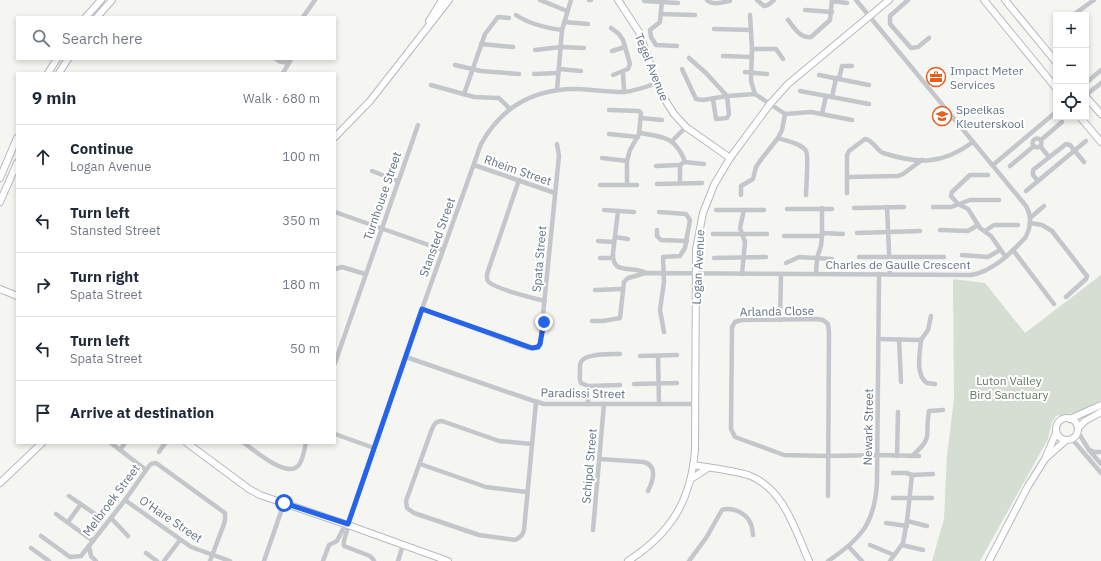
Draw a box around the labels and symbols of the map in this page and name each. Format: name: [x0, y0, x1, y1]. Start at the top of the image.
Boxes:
street label: Tegel Avenue: [632, 31, 673, 103]
place label: Impact Meter Services: [950, 63, 1024, 92]
office icon: Impact Meter Services: [925, 66, 947, 88]
place label: Speelkas Kleuterskool: [956, 102, 1024, 131]
school or university icon: Speelkas Kleuterskool: [931, 105, 953, 127]
street label: Turnhouse Street: [360, 150, 404, 242]
street label: Rheim Street: [482, 151, 554, 189]
street label: Stansted Street: [416, 195, 458, 279]
street label: Spata Street: [529, 225, 549, 293]
street label: Logan Avenue: [689, 229, 707, 305]
street label: Charles de Gaulle Crescent: [825, 257, 971, 272]
street label: Arlanda Close: [740, 303, 815, 319]
route end: [535, 313, 553, 331]
park label: Luton Valley Bird Sanctuary: [969, 373, 1049, 402]
street label: Paradissi Street: [541, 385, 625, 401]
street label: Newark Street: [860, 388, 876, 466]
street label: Schipol Street: [578, 428, 600, 504]
street label: Melbroek Street: [79, 461, 143, 539]
street label: O'Hare Street: [137, 492, 205, 546]
route start: [275, 494, 293, 512]

